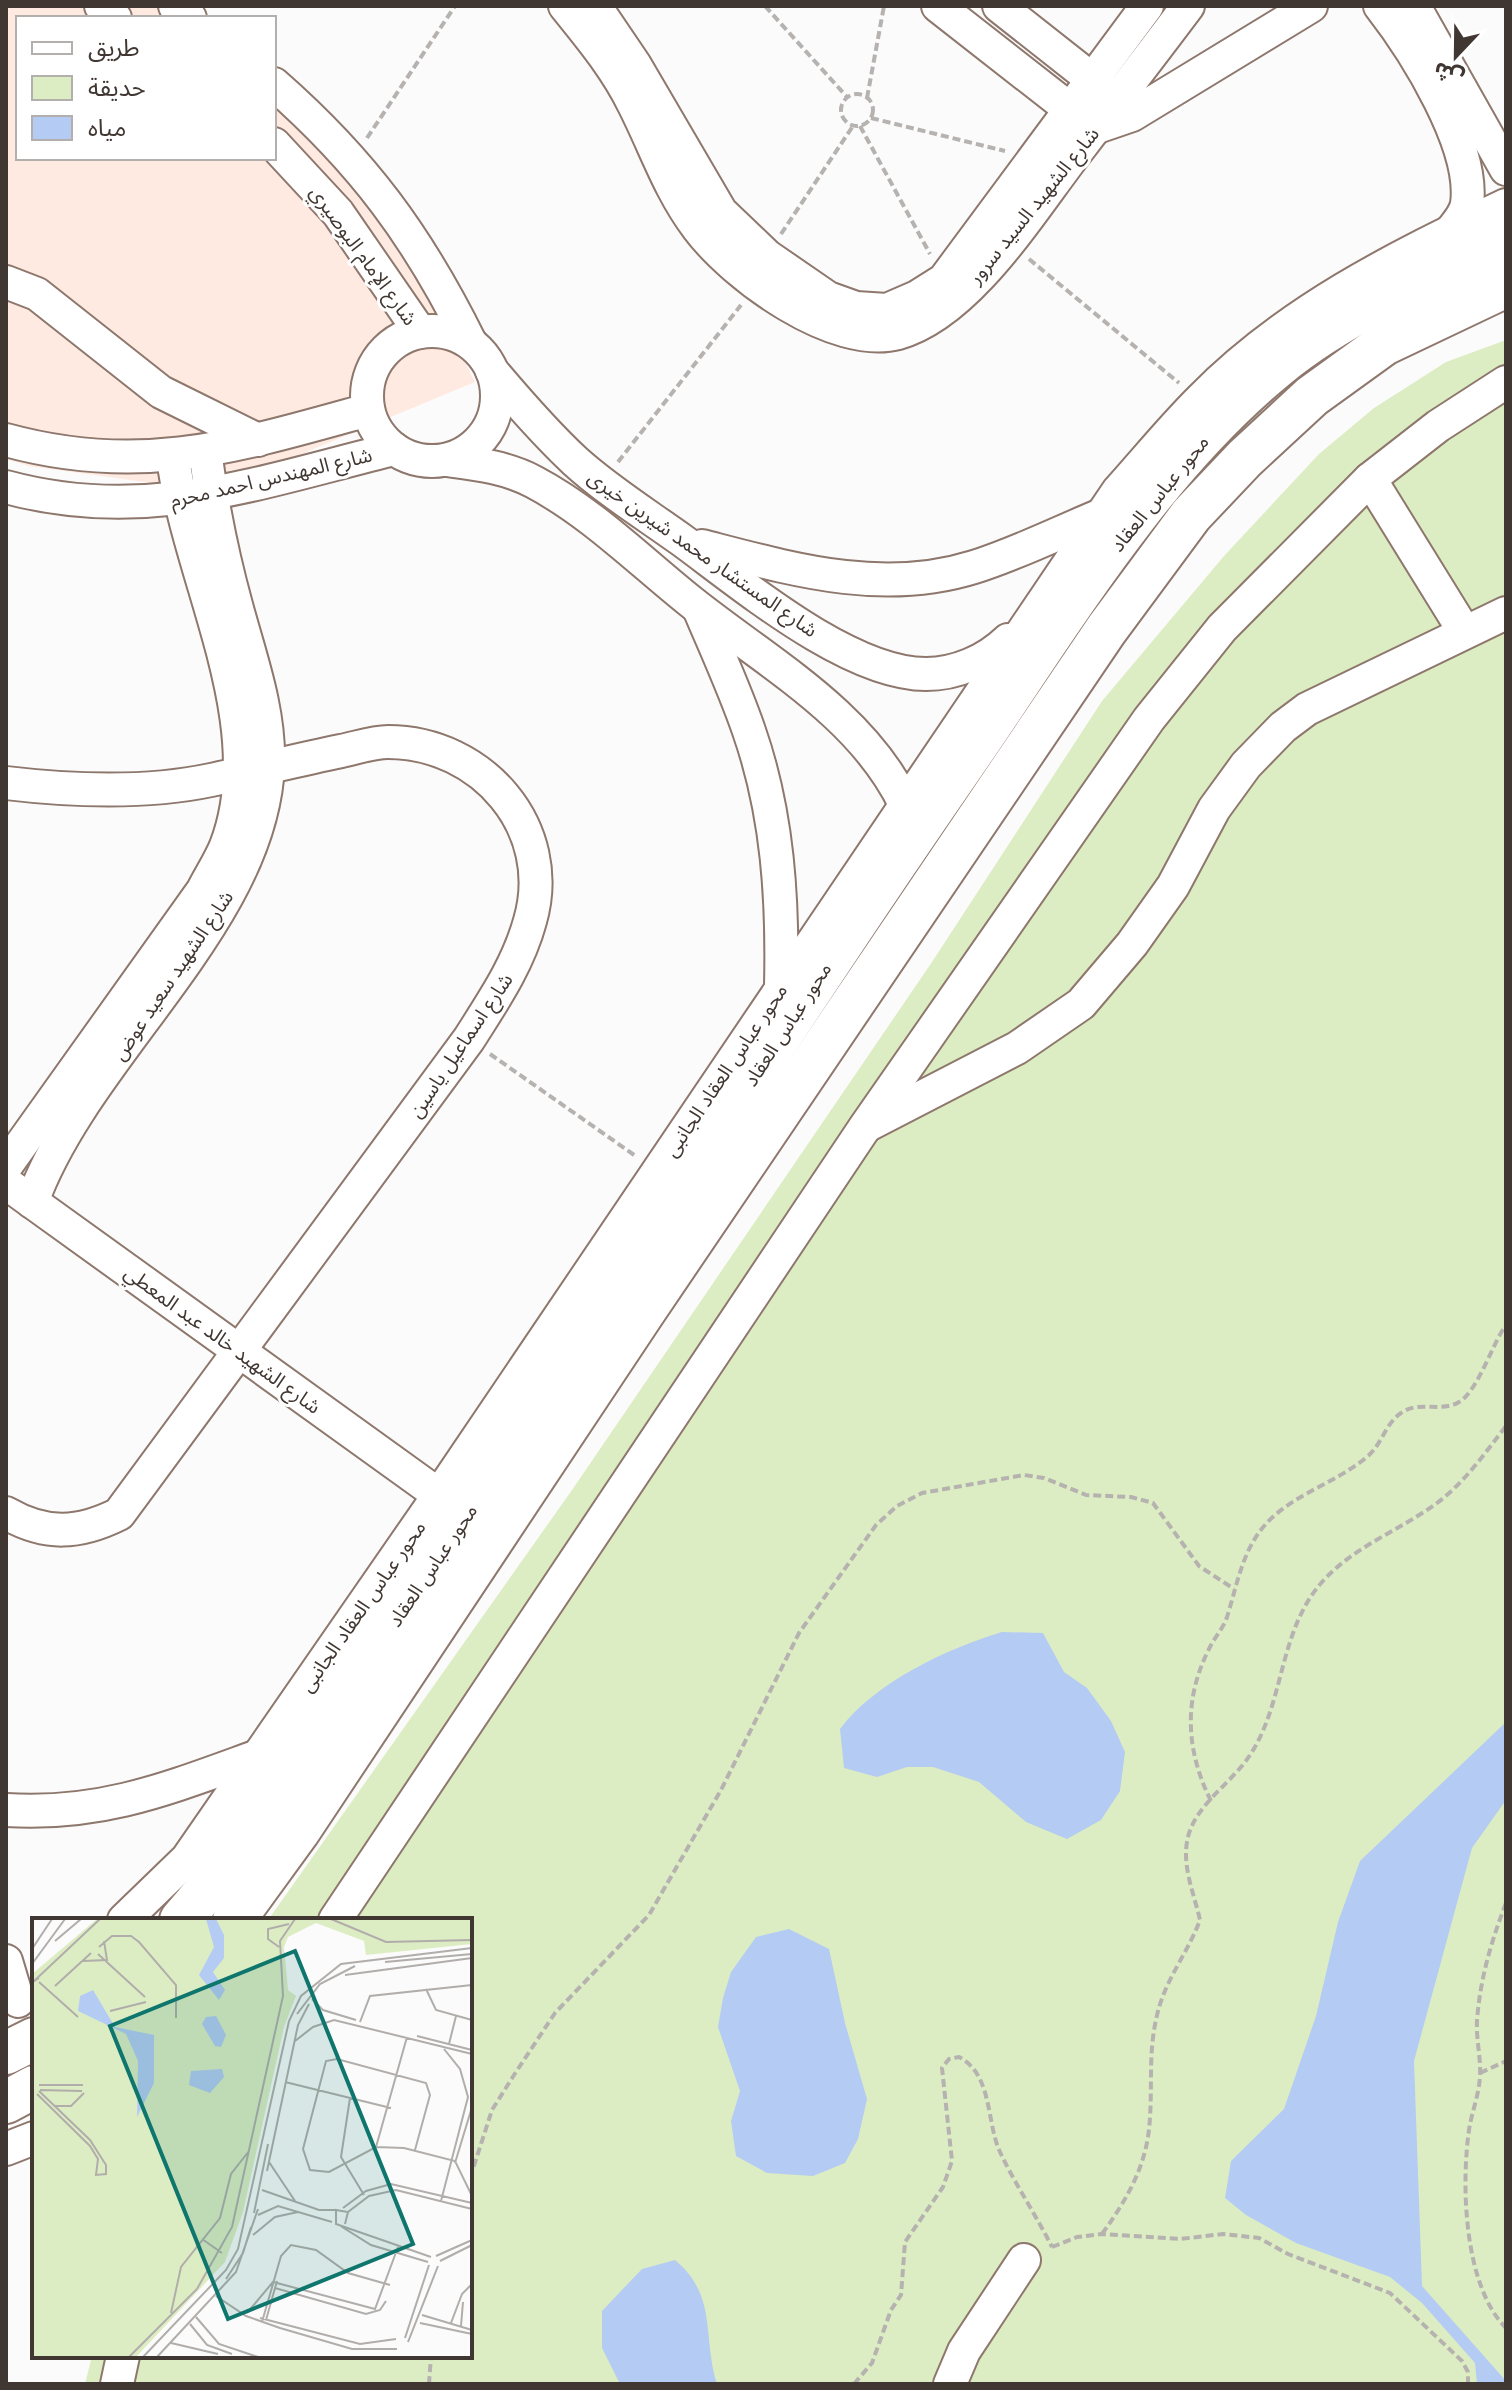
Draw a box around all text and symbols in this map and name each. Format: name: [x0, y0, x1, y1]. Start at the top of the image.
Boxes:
legend: [16, 16, 276, 160]
north arrow: [1416, 16, 1496, 96]
text: طريق: [88, 30, 140, 63]
text: ش: [1429, 56, 1468, 95]
text: حديقة: [88, 70, 146, 103]
text: مياه: [88, 110, 126, 143]
street label: شارع الشهيد السيد سرور: [961, 121, 1106, 291]
street label: شارع الإمام البوصيري: [302, 180, 424, 332]
street label: محور عباس العقاد: [1104, 429, 1214, 557]
street label: شارع المهندس احمد محرم: [167, 441, 375, 515]
street label: شارع المستشار محمد شيرين خيرى: [582, 463, 823, 644]
street label: شارع الشهيد سعيد عوض: [105, 885, 241, 1066]
street label: محور عباس العقاد: [737, 957, 837, 1091]
street label: شارع اسماعيل ياسين: [402, 967, 520, 1124]
street label: محور عباس العقاد الجانبى: [657, 978, 793, 1162]
street label: شارع الشهيد خالد عبد المعطي: [118, 1258, 327, 1422]
street label: محور عباس العقاد: [381, 1498, 483, 1632]
street label: محور عباس العقاد الجانبى: [293, 1515, 431, 1697]
inset map: [32, 1918, 472, 2358]

